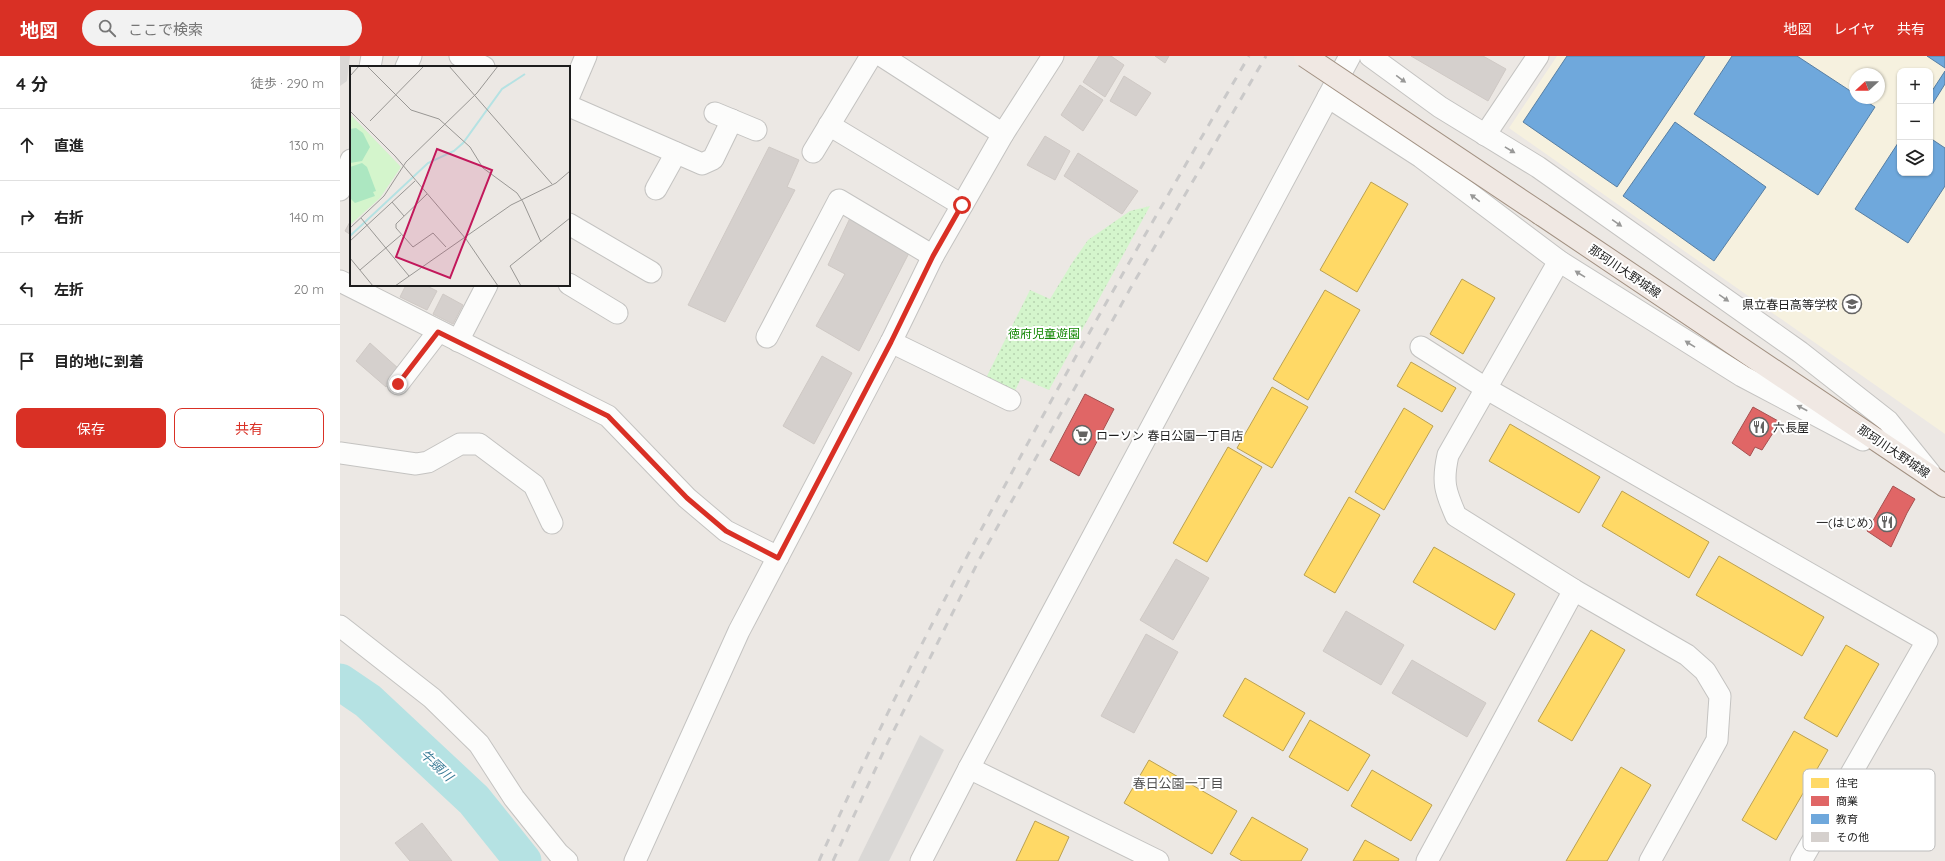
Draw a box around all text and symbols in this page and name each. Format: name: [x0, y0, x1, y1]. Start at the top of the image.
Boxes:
search box: [82, 10, 362, 46]
icon: search: [96, 17, 118, 39]
text: 地図: [20, 18, 58, 42]
text: ここで検索: [128, 20, 203, 39]
text: 地図: [1783, 20, 1811, 38]
text: レイヤ: [1833, 20, 1875, 38]
text: 共有: [1897, 20, 1925, 38]
inset map: [350, 66, 570, 286]
north arrow: [1849, 68, 1885, 104]
map controls: [1897, 68, 1933, 176]
button: +: [1897, 68, 1933, 104]
text: 4 分: [16, 73, 48, 94]
text: 徒歩 · 290 m: [251, 75, 324, 91]
one-way arrow: [1396, 75, 1407, 83]
button: −: [1897, 104, 1933, 140]
icon: ahead: [16, 134, 38, 156]
text: 直進: [54, 136, 84, 155]
text: 130 m: [289, 137, 324, 153]
button: layers: [1897, 140, 1933, 176]
one-way arrow: [1505, 146, 1515, 154]
one-way arrow: [1470, 194, 1480, 202]
route start: [953, 196, 971, 214]
icon: right: [16, 206, 38, 228]
text: 右折: [54, 208, 84, 227]
text: 140 m: [289, 209, 324, 225]
one-way arrow: [1612, 219, 1623, 227]
street label: 那珂川大野城線: [1586, 241, 1664, 301]
one-way arrow: [1574, 271, 1586, 278]
icon: left: [16, 278, 38, 300]
text: 左折: [54, 280, 84, 299]
text: 20 m: [294, 281, 324, 297]
school or university icon: 県立春日高等学校: [1841, 293, 1863, 315]
one-way arrow: [1718, 294, 1729, 302]
place label: 県立春日高等学校: [1742, 297, 1838, 312]
park label: 徳府児童遊園: [1008, 326, 1080, 341]
one-way arrow: [1684, 340, 1696, 347]
icon: arrive: [16, 350, 38, 372]
text: 目的地に到着: [54, 352, 144, 371]
route end: [389, 375, 407, 393]
one-way arrow: [1797, 405, 1808, 412]
button: 保存: [16, 408, 166, 448]
button: 共有: [174, 408, 324, 448]
restaurant icon: 六長屋: [1748, 416, 1770, 438]
place label: 六長屋: [1773, 420, 1809, 435]
street label: 那珂川大野城線: [1855, 421, 1933, 481]
supermarket icon: ローソン 春日公園一丁目店: [1071, 424, 1093, 446]
place label: ローソン 春日公園一丁目店: [1096, 428, 1243, 443]
restaurant icon: 一(はじめ): [1876, 511, 1898, 533]
place label: 一(はじめ): [1816, 515, 1873, 530]
water label: 牛頸川: [417, 746, 458, 786]
legend: [1803, 769, 1935, 851]
district label: 春日公園一丁目: [1132, 775, 1224, 791]
text: 住宅: [1836, 776, 1858, 790]
text: 商業: [1836, 794, 1858, 808]
text: 教育: [1836, 812, 1858, 826]
text: その他: [1836, 830, 1869, 844]

